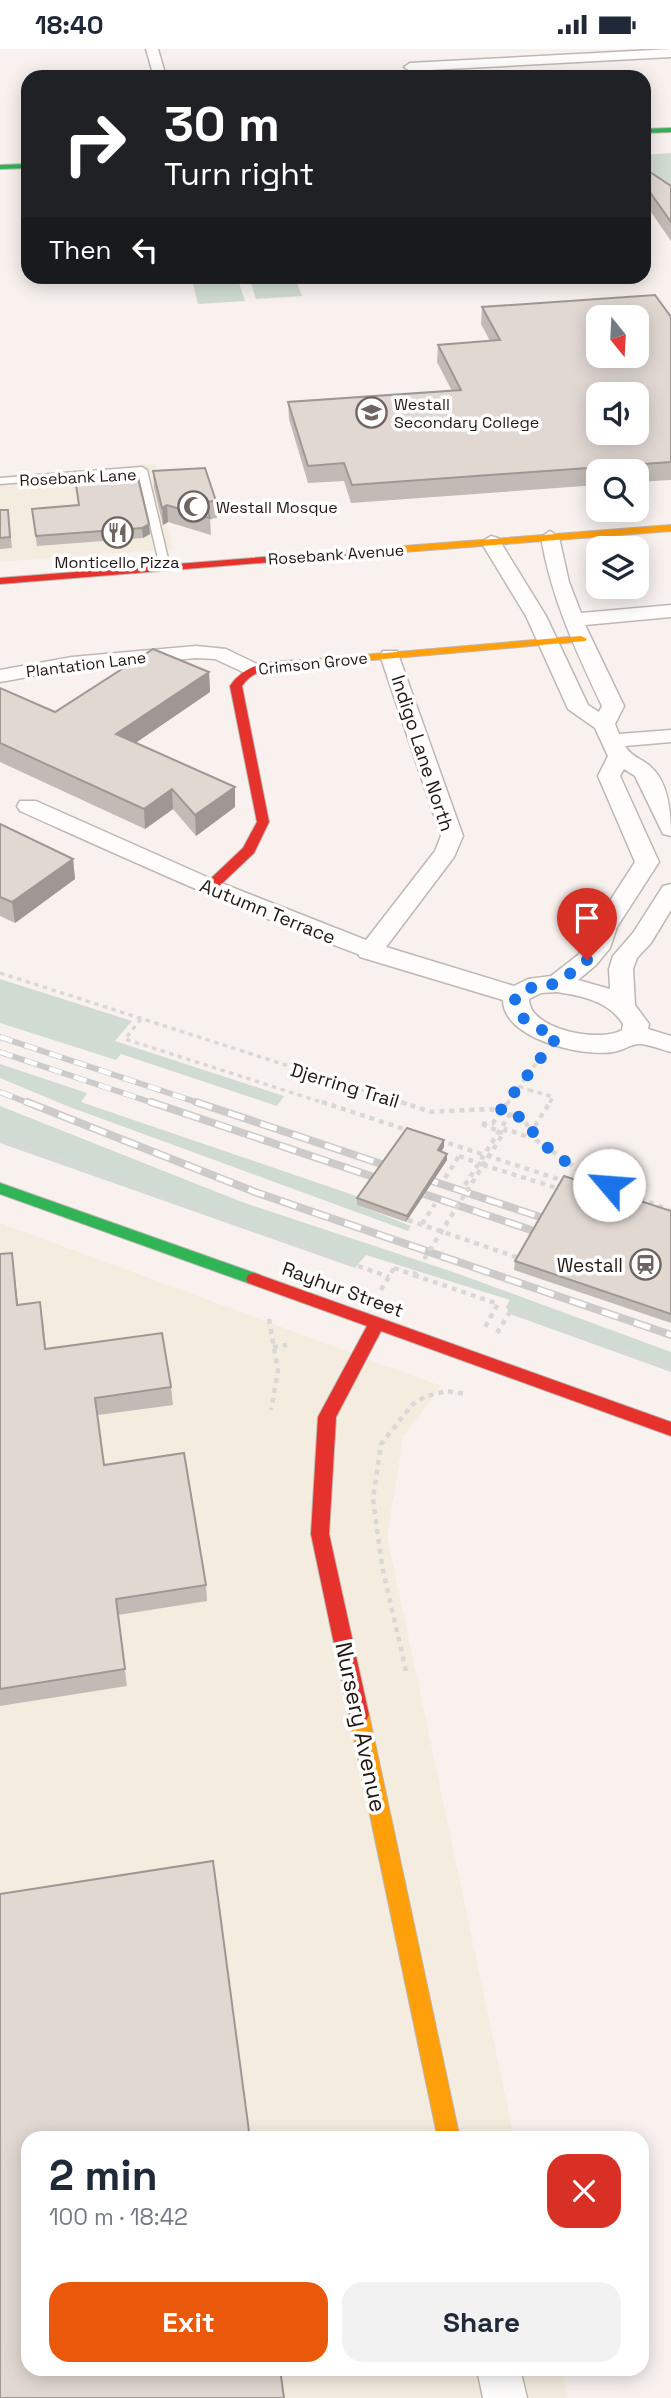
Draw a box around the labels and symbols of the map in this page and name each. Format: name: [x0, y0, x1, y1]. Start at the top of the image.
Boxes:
north arrow: [586, 305, 649, 367]
place label: Westall Secondary College: [394, 394, 539, 433]
school or university icon: Westall Secondary College: [354, 396, 388, 430]
street label: Rosebank Lane: [19, 464, 137, 491]
mosque icon: Westall Mosque: [176, 490, 210, 524]
place label: Westall Mosque: [216, 497, 338, 518]
restaurant icon: Monticello Pizza: [100, 516, 134, 550]
street label: Rosebank Avenue: [267, 539, 405, 570]
place label: Monticello Pizza: [55, 552, 179, 573]
street label: Plantation Lane: [25, 647, 147, 682]
street label: Crimson Grove: [257, 647, 369, 680]
street label: Indigo Lane North: [385, 672, 460, 835]
street label: Autumn Terrace: [196, 873, 339, 950]
pin: [557, 888, 617, 960]
street label: Djerring Trail: [287, 1057, 402, 1114]
position arrow: [572, 1148, 646, 1222]
station icon: Westall: [629, 1248, 663, 1282]
place label: Westall: [557, 1253, 623, 1278]
street label: Rayhur Street: [279, 1256, 407, 1323]
street label: Nursery Avenue: [328, 1639, 394, 1815]

